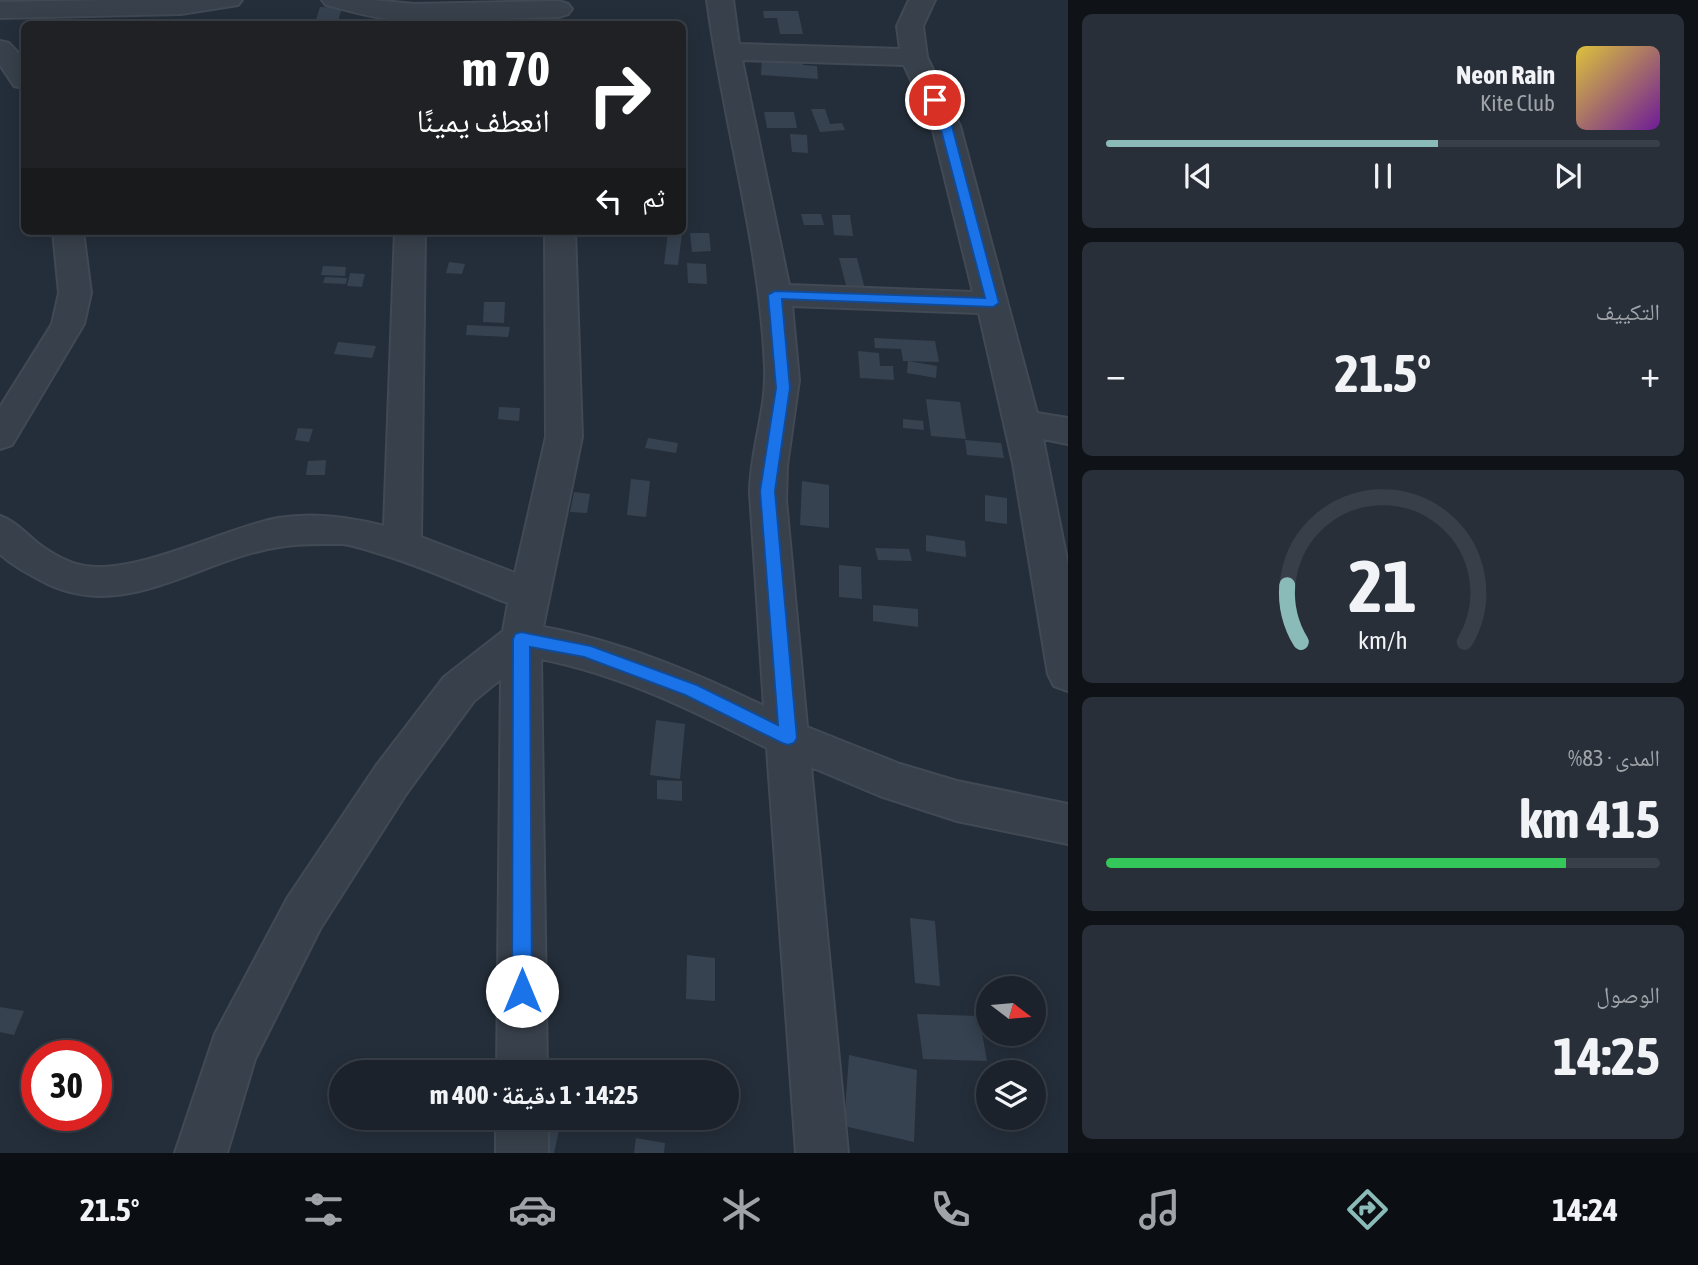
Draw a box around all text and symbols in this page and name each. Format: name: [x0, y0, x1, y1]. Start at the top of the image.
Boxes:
text: 70 m: [462, 40, 550, 96]
icon: right: [574, 49, 665, 140]
text: Neon Rain: [1456, 60, 1555, 90]
pin: [905, 70, 965, 130]
icon: arrive: [916, 81, 954, 119]
text: Kite Club: [1480, 90, 1555, 116]
text: انعطف يمينًا: [417, 102, 550, 139]
icon: previous: [1179, 157, 1217, 195]
icon: pause: [1364, 157, 1402, 195]
icon: next: [1549, 157, 1587, 195]
icon: left: [590, 182, 628, 220]
text: ثم: [642, 183, 665, 213]
text: التكييف: [1595, 299, 1660, 325]
text: 21.5°: [1335, 343, 1431, 403]
text: −: [1106, 352, 1126, 395]
text: +: [1640, 352, 1660, 395]
text: 21: [1349, 545, 1417, 628]
text: km/h: [1358, 626, 1408, 654]
text: المدى · 83%: [1568, 745, 1660, 771]
text: 415 km: [1519, 789, 1660, 849]
position arrow: [485, 954, 559, 1028]
north arrow: [976, 976, 1046, 1046]
map controls: [976, 976, 1046, 1130]
text: الوصول: [1596, 982, 1660, 1008]
text: 14:25: [1553, 1026, 1660, 1086]
speed limit sign: 30: [21, 1040, 112, 1131]
button: layers: [976, 1060, 1046, 1130]
text: 14:25 · 1 دقيقة · 400 m: [430, 1080, 638, 1110]
icon: filters: [299, 1185, 348, 1234]
icon: car: [508, 1185, 557, 1234]
icon: climate: [717, 1185, 766, 1234]
icon: phone: [926, 1185, 975, 1234]
icon: music: [1135, 1185, 1184, 1234]
icon: directions: [1343, 1185, 1392, 1234]
text: 21.5°: [80, 1191, 140, 1228]
text: 14:24: [1552, 1191, 1618, 1228]

